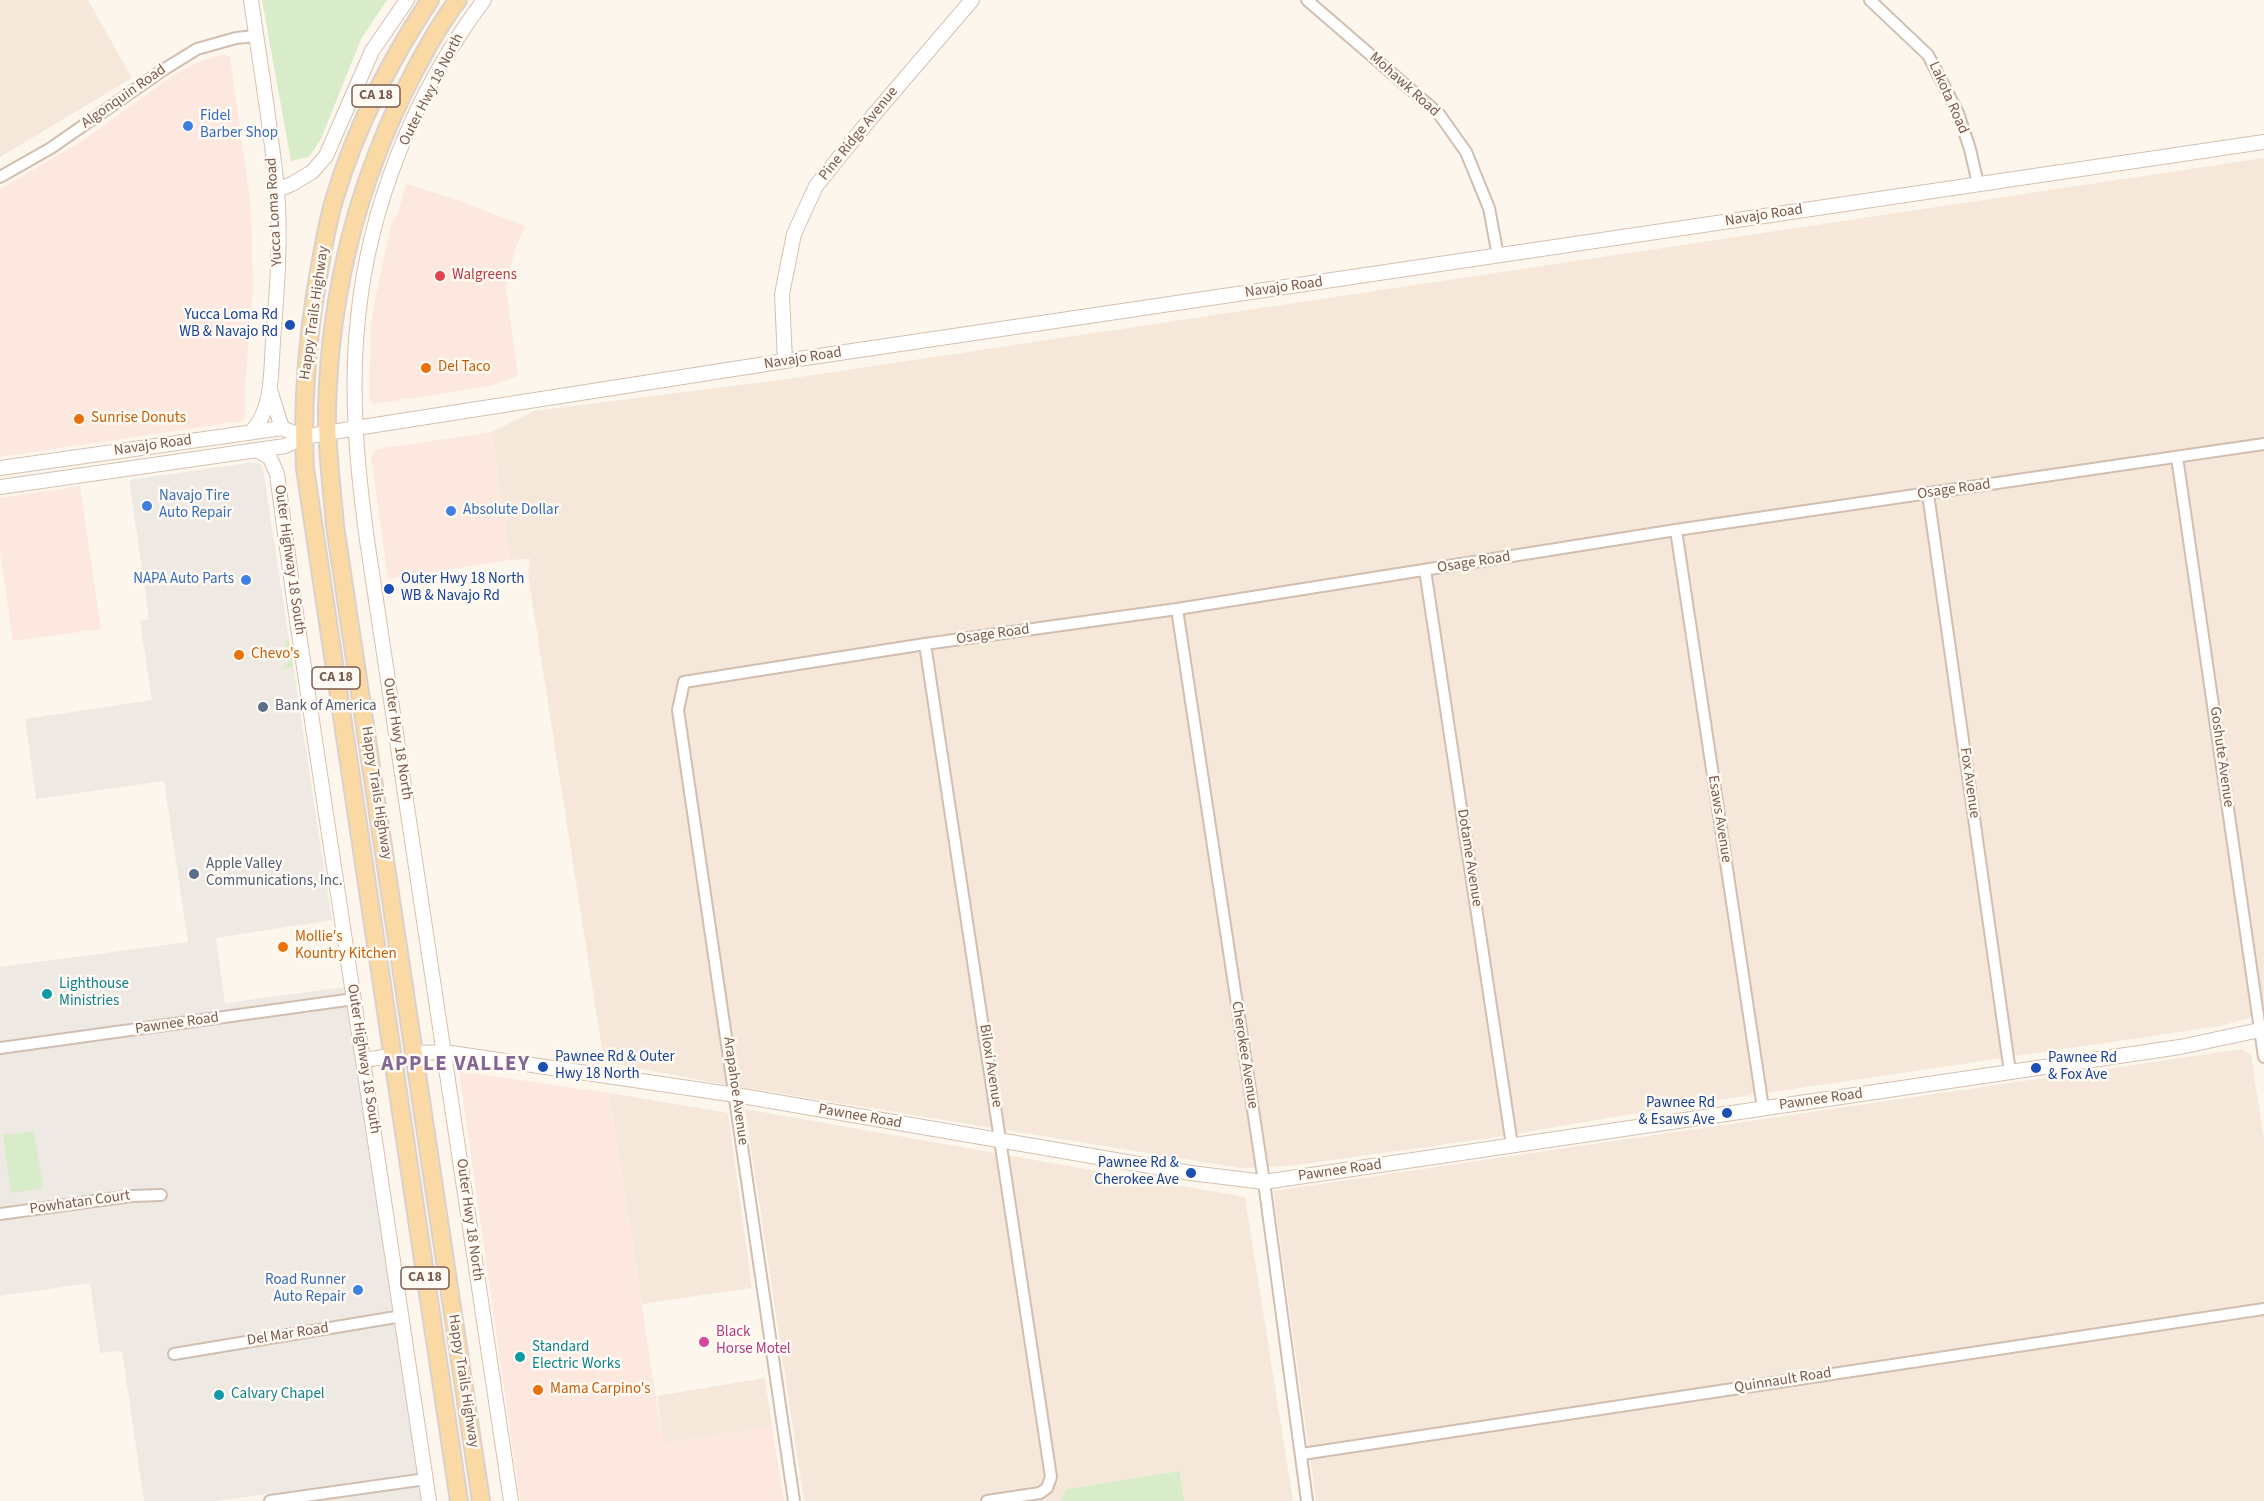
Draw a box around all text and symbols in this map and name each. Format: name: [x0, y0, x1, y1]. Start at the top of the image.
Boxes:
street label: Outer Hwy 18 North: [396, 31, 468, 149]
street label: Mohawk Road: [1365, 49, 1443, 121]
street label: Lakota Road: [1924, 59, 1972, 137]
street label: Algonquin Road: [78, 61, 170, 133]
street label: Pine Ridge Avenue: [816, 83, 902, 185]
road number: CA 18: [352, 85, 400, 107]
place label: Fidel Barber Shop: [200, 108, 278, 143]
marker: Fidel Barber Shop: [181, 119, 195, 133]
street label: Yucca Loma Road: [263, 157, 287, 267]
street label: Navajo Road: [1724, 201, 1804, 231]
street label: Happy Trails Highway: [297, 245, 333, 381]
place label: Walgreens: [452, 267, 517, 285]
marker: Walgreens: [433, 269, 447, 283]
street label: Navajo Road: [1244, 274, 1324, 302]
place label: Yucca Loma Rd WB & Navajo Rd: [179, 307, 278, 342]
marker: Yucca Loma Rd WB & Navajo Rd: [283, 318, 297, 332]
street label: Navajo Road: [763, 344, 843, 374]
place label: Del Taco: [438, 359, 491, 377]
marker: Del Taco: [419, 361, 433, 375]
place label: Sunrise Donuts: [91, 410, 186, 428]
marker: Sunrise Donuts: [72, 412, 86, 426]
street label: Navajo Road: [113, 432, 193, 460]
street label: Osage Road: [1916, 476, 1992, 504]
street label: Outer Highway 18 South: [270, 484, 308, 636]
place label: Navajo Tire Auto Repair: [159, 488, 232, 523]
marker: Navajo Tire Auto Repair: [140, 499, 154, 513]
place label: Absolute Dollar: [463, 502, 559, 520]
marker: Absolute Dollar: [444, 504, 458, 518]
street label: Osage Road: [1436, 548, 1512, 578]
place label: NAPA Auto Parts: [133, 571, 234, 589]
place label: Outer Hwy 18 North WB & Navajo Rd: [401, 571, 524, 606]
marker: NAPA Auto Parts: [239, 573, 253, 587]
marker: Outer Hwy 18 North WB & Navajo Rd: [382, 582, 396, 596]
street label: Osage Road: [955, 621, 1031, 649]
place label: Chevo's: [251, 646, 300, 664]
marker: Chevo's: [232, 648, 246, 662]
road number: CA 18: [312, 667, 360, 689]
street label: Outer Hwy 18 North: [378, 677, 416, 801]
place label: Bank of America: [275, 698, 377, 716]
marker: Bank of America: [256, 700, 270, 714]
street label: Goshute Avenue: [2205, 705, 2237, 809]
street label: Happy Trails Highway: [357, 725, 395, 861]
street label: Fox Avenue: [1955, 747, 1983, 819]
street label: Esaws Avenue: [1703, 774, 1735, 864]
street label: Dotame Avenue: [1452, 808, 1486, 908]
place label: Apple Valley Communications, Inc.: [206, 856, 343, 891]
marker: Apple Valley Communications, Inc.: [187, 867, 201, 881]
place label: Mollie's Kountry Kitchen: [295, 929, 397, 964]
marker: Mollie's Kountry Kitchen: [276, 940, 290, 954]
place label: Lighthouse Ministries: [59, 976, 129, 1011]
street label: Outer Highway 18 South: [342, 983, 384, 1135]
marker: Lighthouse Ministries: [40, 987, 54, 1001]
street label: Cherokee Avenue: [1227, 1000, 1261, 1110]
street label: Pawnee Road: [134, 1009, 220, 1039]
street label: Biloxi Avenue: [975, 1023, 1005, 1109]
street label: Arapahoe Avenue: [718, 1036, 752, 1146]
place label: Pawnee Rd & Outer Hwy 18 North: [555, 1049, 675, 1084]
place label: Pawnee Rd & Fox Ave: [2048, 1050, 2117, 1085]
district label: APPLE VALLEY: [381, 1052, 531, 1078]
marker: Pawnee Rd & Outer Hwy 18 North: [536, 1060, 550, 1074]
marker: Pawnee Rd & Fox Ave: [2029, 1061, 2043, 1075]
street label: Pawnee Road: [1778, 1085, 1864, 1115]
place label: Pawnee Rd & Esaws Ave: [1639, 1095, 1715, 1130]
street label: Pawnee Road: [817, 1101, 903, 1133]
marker: Pawnee Rd & Esaws Ave: [1720, 1106, 1734, 1120]
place label: Pawnee Rd & Cherokee Ave: [1094, 1155, 1179, 1190]
street label: Pawnee Road: [1297, 1156, 1383, 1186]
street label: Outer Hwy 18 North: [452, 1158, 486, 1282]
marker: Pawnee Rd & Cherokee Ave: [1184, 1166, 1198, 1180]
street label: Powhatan Court: [29, 1187, 131, 1219]
road number: CA 18: [401, 1267, 449, 1289]
place label: Road Runner Auto Repair: [265, 1272, 346, 1307]
marker: Road Runner Auto Repair: [351, 1283, 365, 1297]
street label: Happy Trails Highway: [444, 1313, 482, 1449]
street label: Del Mar Road: [246, 1320, 330, 1350]
place label: Black Horse Motel: [716, 1324, 791, 1359]
marker: Black Horse Motel: [697, 1335, 711, 1349]
place label: Standard Electric Works: [532, 1339, 620, 1374]
marker: Standard Electric Works: [513, 1350, 527, 1364]
street label: Quinnault Road: [1733, 1364, 1833, 1398]
place label: Mama Carpino's: [550, 1381, 650, 1399]
marker: Mama Carpino's: [531, 1383, 545, 1397]
place label: Calvary Chapel: [231, 1386, 325, 1404]
marker: Calvary Chapel: [212, 1388, 226, 1402]

